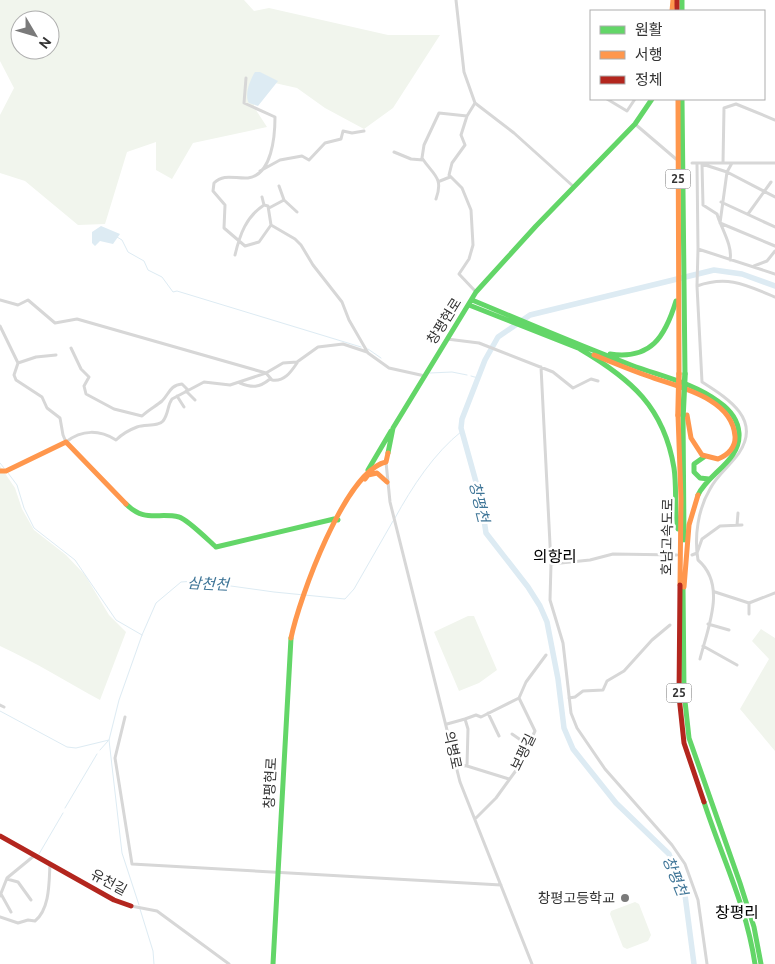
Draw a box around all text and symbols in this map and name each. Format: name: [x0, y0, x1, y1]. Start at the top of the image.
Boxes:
north arrow: [10, 10, 60, 60]
legend: [590, 10, 765, 100]
text: 원활: [635, 21, 663, 38]
text: N: [36, 34, 55, 52]
text: 서행: [635, 46, 663, 63]
text: 정체: [635, 71, 663, 88]
road number: 25: [666, 170, 690, 188]
street label: 창평현로: [424, 295, 464, 347]
water label: 창평천: [466, 480, 493, 526]
street label: 호남고속도로: [658, 498, 676, 576]
district label: 의항리: [533, 547, 577, 565]
water label: 삼천천: [187, 574, 231, 593]
road number: 25: [666, 684, 692, 702]
street label: 의병로: [441, 729, 465, 771]
street label: 보평길: [507, 731, 539, 773]
street label: 창평현로: [261, 757, 279, 809]
water label: 창평천: [660, 853, 692, 900]
street label: 유천길: [88, 866, 130, 898]
place label: 창평고등학교: [538, 890, 615, 906]
marker: 창평고등학교: [619, 892, 631, 904]
district label: 창평리: [715, 903, 759, 921]

